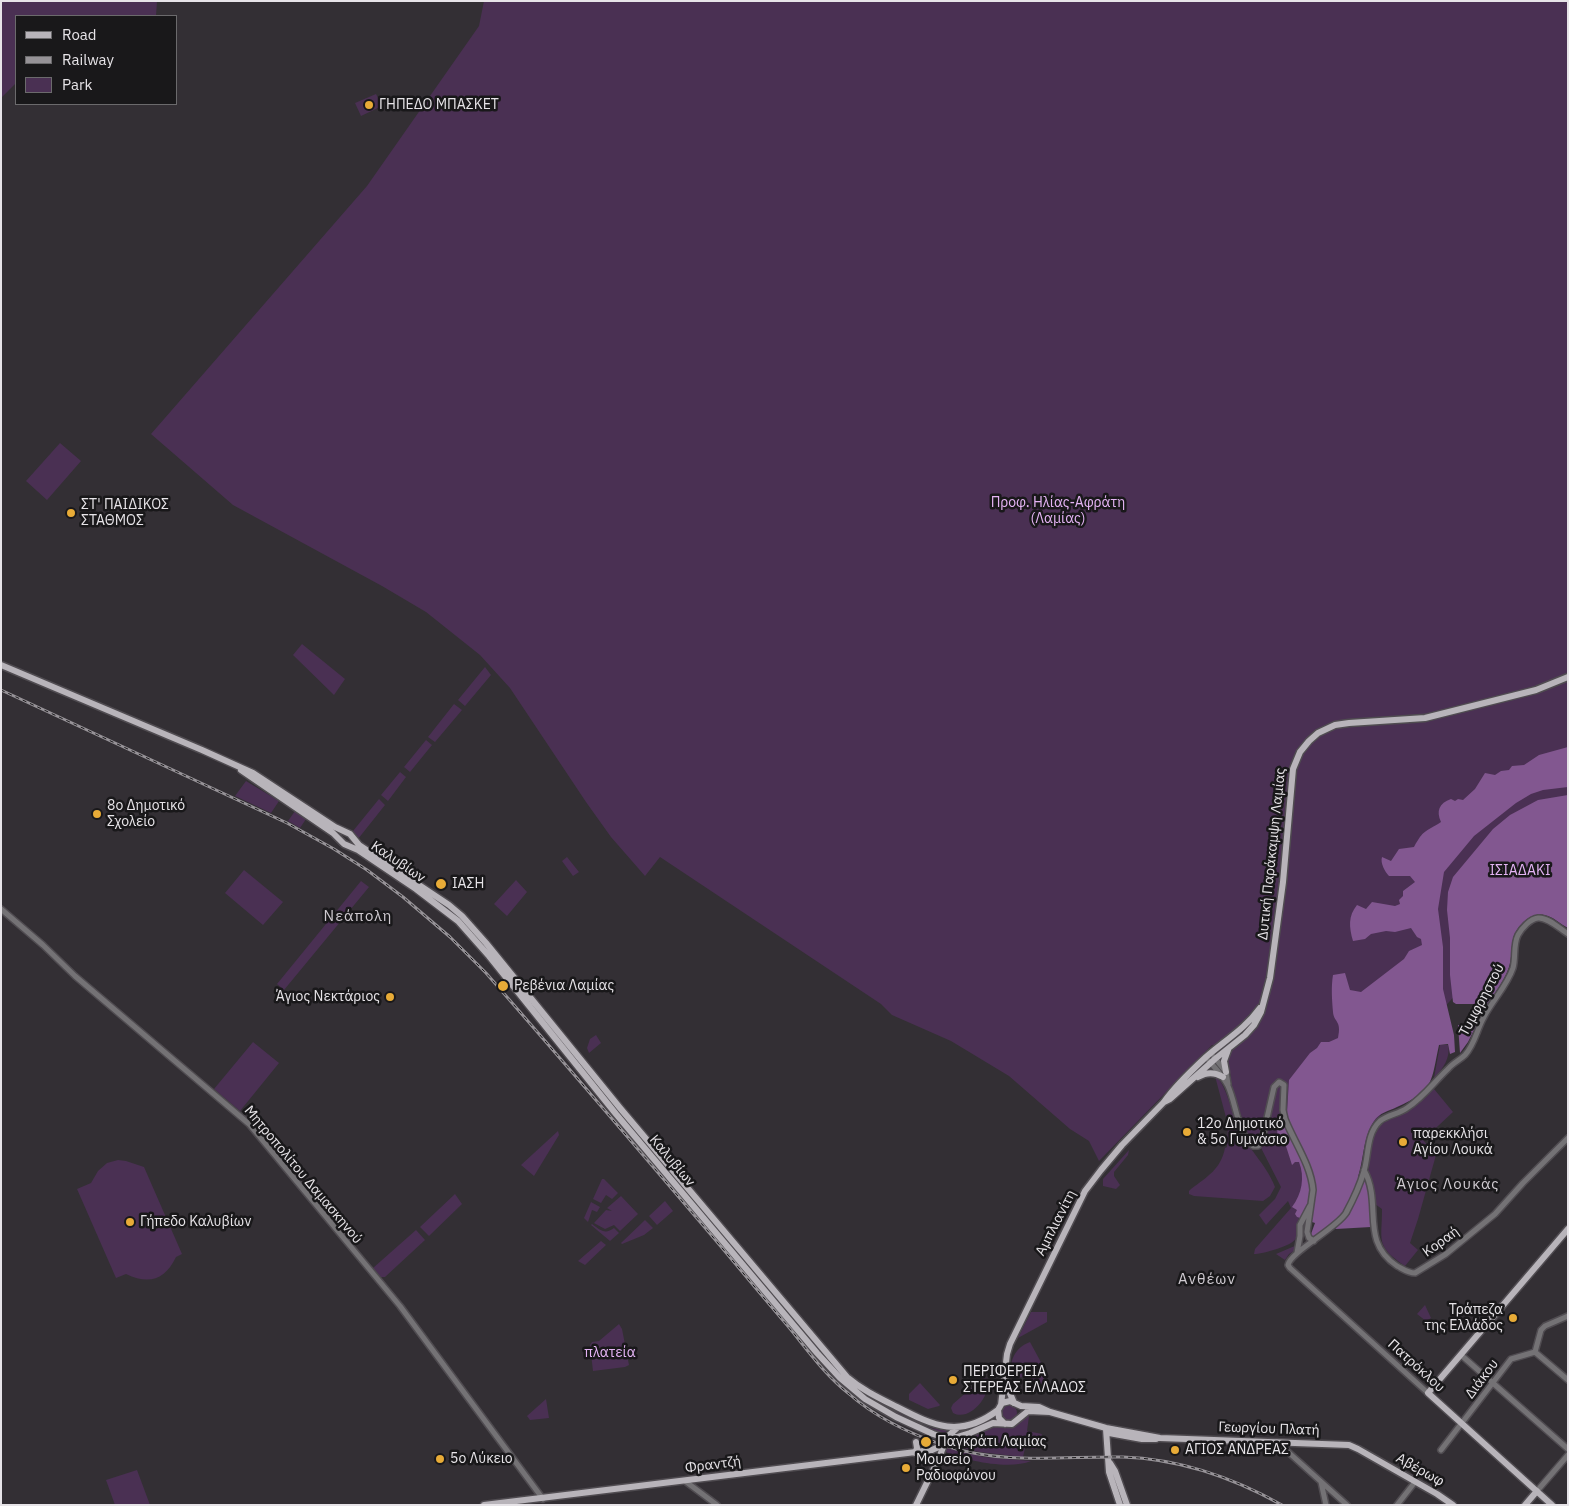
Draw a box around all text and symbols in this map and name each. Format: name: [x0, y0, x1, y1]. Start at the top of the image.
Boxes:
legend: [15, 15, 178, 105]
text: Road: [62, 25, 97, 44]
text: Railway: [62, 50, 114, 69]
text: Park: [62, 75, 92, 94]
place label: ΓΗΠΕΔΟ ΜΠΑΣΚΕΤ: [379, 97, 499, 113]
marker: ΓΗΠΕΔΟ ΜΠΑΣΚΕΤ: [363, 99, 375, 111]
park label: Προφ. Ηλίας-Αφράτη (Λαμίας): [991, 495, 1125, 528]
place label: ΣΤ' ΠΑΙΔΙΚΟΣ ΣΤΑΘΜΟΣ: [81, 497, 169, 530]
marker: ΣΤ' ΠΑΙΔΙΚΟΣ ΣΤΑΘΜΟΣ: [65, 507, 77, 519]
street label: Δυτική Παράκαμψη Λαμίας: [1255, 767, 1289, 941]
place label: 8ο Δημοτικό Σχολείο: [107, 798, 185, 830]
marker: 8ο Δημοτικό Σχολείο: [91, 808, 103, 820]
street label: Καλυβίων: [368, 838, 428, 886]
park label: ΙΣΙΑΔΑΚΙ: [1490, 863, 1550, 879]
place label: ΙΑΣΗ: [452, 876, 484, 892]
marker: ΙΑΣΗ: [434, 877, 448, 891]
district label: Νεάπολη: [323, 908, 393, 926]
street label: Τυμφρηστού: [1456, 961, 1508, 1039]
place label: Ρεβένια Λαμίας: [514, 978, 614, 994]
marker: Ρεβένια Λαμίας: [496, 979, 510, 993]
place label: Άγιος Νεκτάριος: [276, 989, 380, 1005]
marker: Άγιος Νεκτάριος: [384, 991, 396, 1003]
street label: Μητροπολίτου Δαμασκηνού: [240, 1103, 366, 1247]
place label: 12ο Δημοτικό & 5ο Γυμνάσιο: [1197, 1116, 1288, 1148]
marker: 12ο Δημοτικό & 5ο Γυμνάσιο: [1181, 1126, 1193, 1138]
place label: παρεκκλήσι Αγίου Λουκά: [1413, 1126, 1493, 1158]
street label: Καλυβίων: [646, 1132, 698, 1190]
marker: παρεκκλήσι Αγίου Λουκά: [1397, 1136, 1409, 1148]
district label: Άγιος Λουκάς: [1395, 1176, 1501, 1194]
street label: Αμπλιανίτη: [1032, 1187, 1080, 1259]
place label: Γήπεδο Καλυβίων: [140, 1214, 251, 1230]
marker: Γήπεδο Καλυβίων: [124, 1216, 136, 1228]
street label: Κοραή: [1419, 1223, 1463, 1261]
district label: Ανθέων: [1177, 1271, 1237, 1289]
place label: Τράπεζα της Ελλάδος: [1425, 1302, 1503, 1334]
marker: Τράπεζα της Ελλάδος: [1507, 1312, 1519, 1324]
street label: Πατρόκλου: [1384, 1336, 1448, 1396]
park label: πλατεία: [584, 1345, 636, 1361]
street label: Διάκου: [1462, 1356, 1502, 1402]
place label: ΠΕΡΙΦΕΡΕΙΑ ΣΤΕΡΕΑΣ ΕΛΛΑΔΟΣ: [963, 1364, 1086, 1396]
marker: ΠΕΡΙΦΕΡΕΙΑ ΣΤΕΡΕΑΣ ΕΛΛΑΔΟΣ: [947, 1374, 959, 1386]
street label: Γεωργίου Πλατή: [1218, 1419, 1320, 1439]
place label: Παγκράτι Λαμίας: [937, 1434, 1047, 1450]
marker: Παγκράτι Λαμίας: [919, 1435, 933, 1449]
place label: ΑΓΙΟΣ ΑΝΔΡΕΑΣ: [1185, 1442, 1289, 1458]
marker: ΑΓΙΟΣ ΑΝΔΡΕΑΣ: [1169, 1444, 1181, 1456]
street label: Αβέρωφ: [1393, 1450, 1447, 1490]
place label: 5ο Λύκειο: [450, 1451, 513, 1467]
place label: Μουσείο Ραδιοφώνου: [916, 1452, 996, 1484]
marker: 5ο Λύκειο: [434, 1453, 446, 1465]
street label: Φραντζή: [684, 1453, 742, 1477]
marker: Μουσείο Ραδιοφώνου: [900, 1462, 912, 1474]

